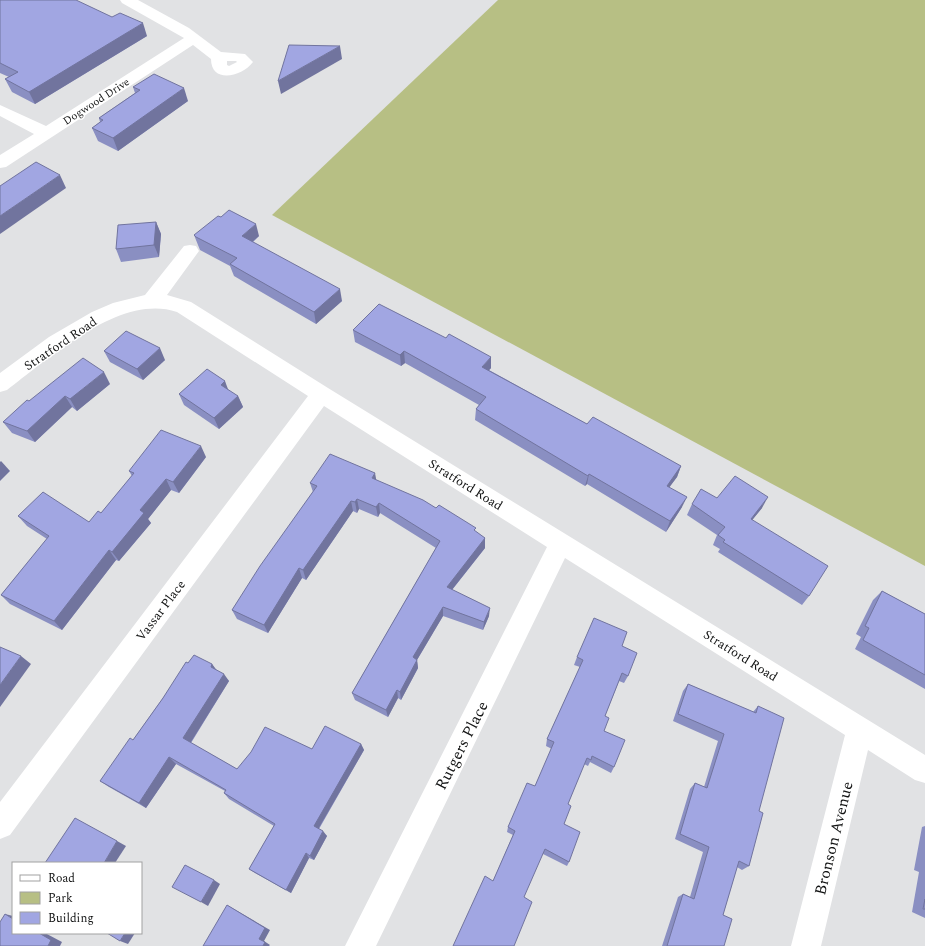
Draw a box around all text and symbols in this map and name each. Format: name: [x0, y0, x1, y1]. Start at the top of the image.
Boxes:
street label: Dogwood Drive: [60, 73, 133, 129]
street label: Stratford Road: [20, 312, 101, 376]
street label: Stratford Road: [424, 454, 507, 516]
street label: Vassar Place: [131, 576, 191, 645]
street label: Stratford Road: [699, 625, 782, 687]
street label: Rutgers Place: [429, 697, 495, 794]
street label: Bronson Avenue: [808, 779, 860, 898]
legend: [12, 862, 142, 934]
text: Road: [48, 869, 75, 888]
text: Park: [48, 889, 73, 908]
text: Building: [48, 909, 94, 928]

